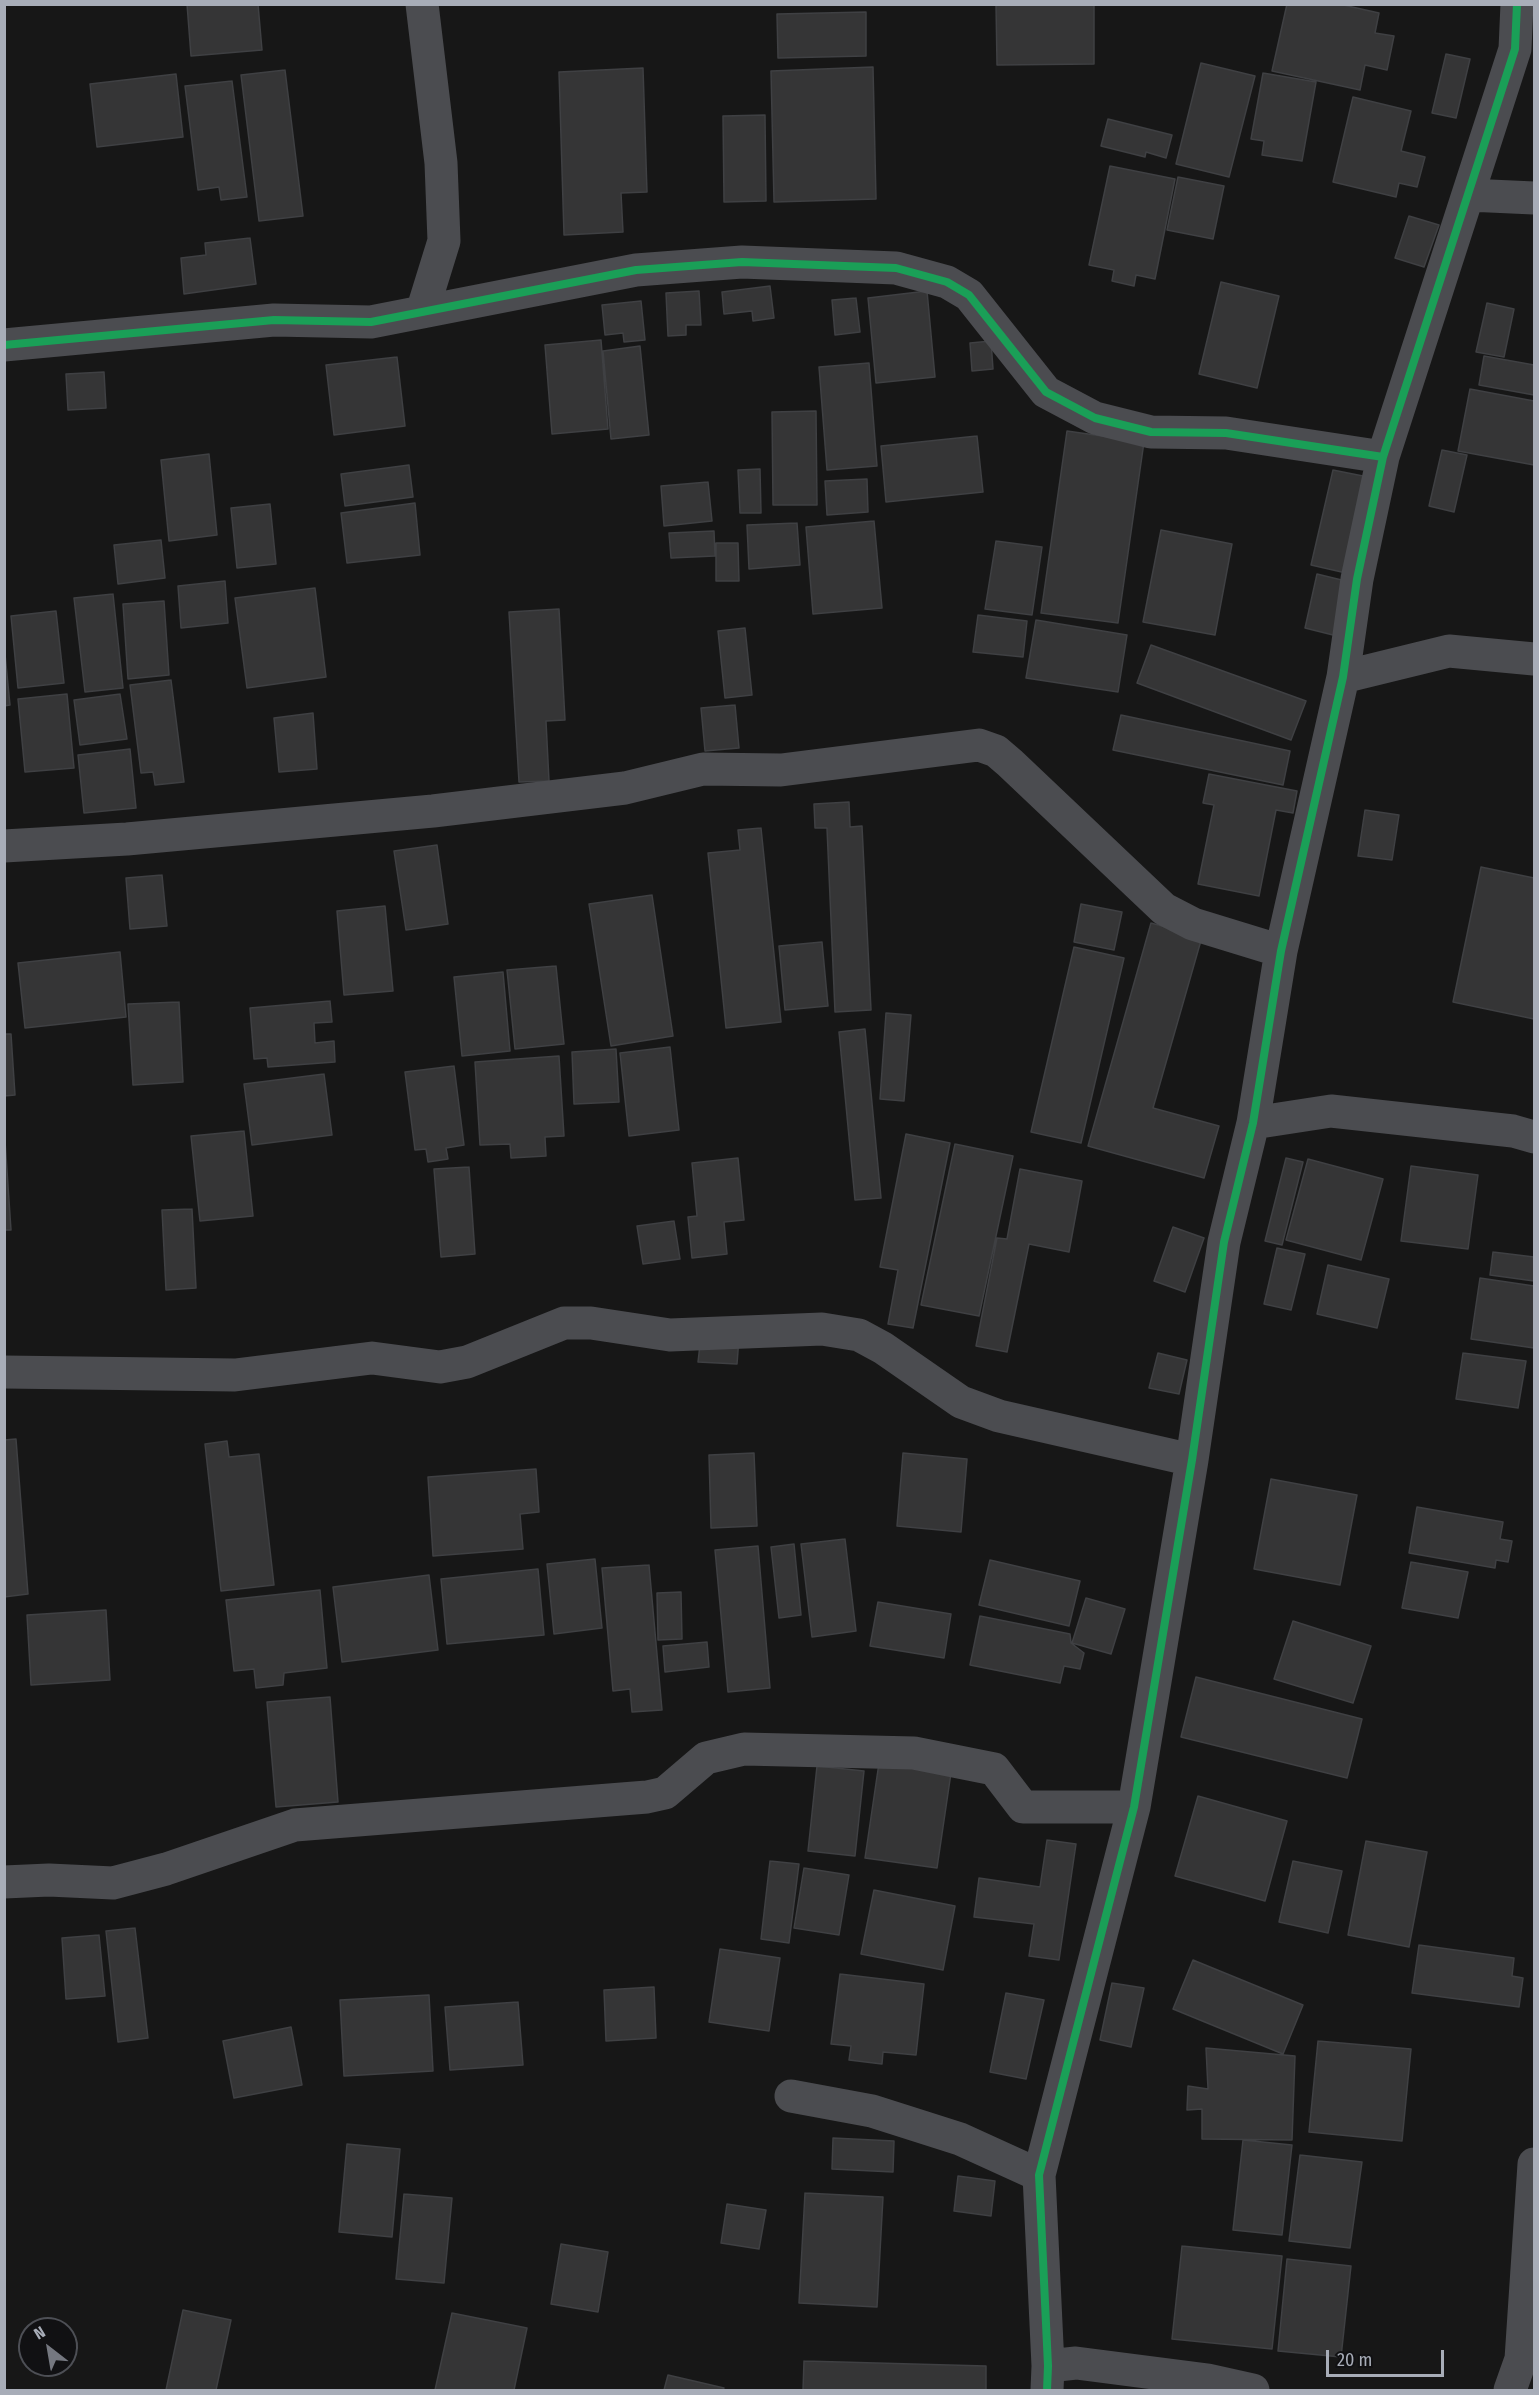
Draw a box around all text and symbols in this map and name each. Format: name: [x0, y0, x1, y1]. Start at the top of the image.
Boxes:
north arrow: [18, 2317, 78, 2377]
text: N: [30, 2322, 49, 2343]
scale bar: [1329, 2338, 1448, 2376]
text: 20 m: [1337, 2349, 1372, 2371]

